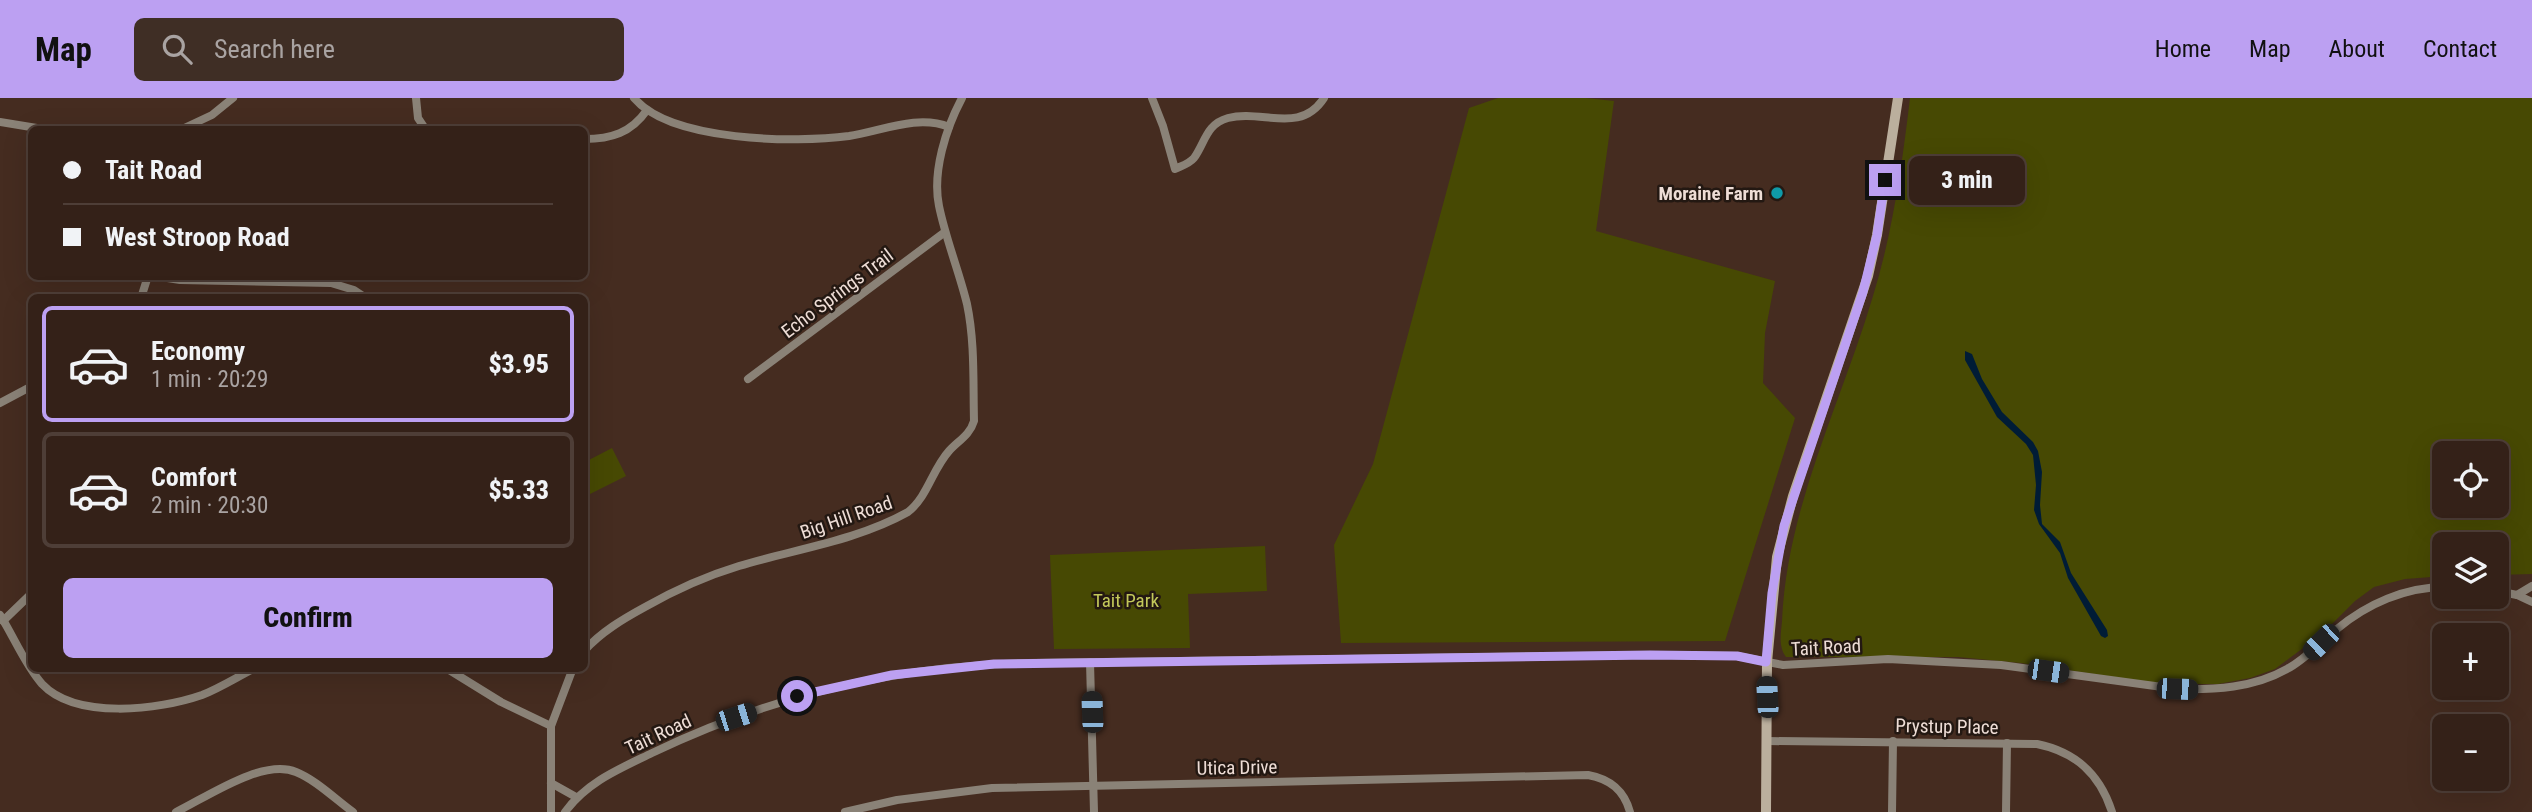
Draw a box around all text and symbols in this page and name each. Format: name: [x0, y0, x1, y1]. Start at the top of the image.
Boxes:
search box: [134, 18, 624, 81]
text: Map: [35, 30, 92, 69]
icon: search: [158, 30, 196, 68]
text: Search here: [214, 34, 335, 64]
text: Home: [2155, 35, 2211, 63]
text: Map: [2249, 35, 2291, 63]
text: About: [2329, 35, 2385, 63]
text: Contact: [2423, 35, 2497, 63]
text: Tait Road: [105, 155, 202, 185]
callout: 3 min: [1910, 155, 2025, 204]
route end: [1869, 164, 1901, 196]
text: 3 min: [1941, 167, 1993, 194]
place label: Moraine Farm: [1659, 182, 1763, 205]
marker: Moraine Farm: [1769, 185, 1785, 201]
text: West Stroop Road: [105, 222, 290, 252]
street label: Echo Springs Trail: [777, 244, 898, 343]
icon: car: [67, 333, 130, 396]
text: Economy: [151, 336, 245, 366]
text: $3.95: [488, 349, 549, 379]
text: 1 min · 20:29: [151, 366, 268, 393]
map controls: [2432, 441, 2509, 791]
button: locate: [2432, 441, 2509, 518]
icon: car: [67, 459, 130, 522]
text: Comfort: [151, 462, 237, 492]
text: $5.33: [488, 475, 549, 505]
street label: Big Hill Road: [797, 491, 895, 544]
text: 2 min · 20:30: [151, 492, 268, 519]
button: layers: [2432, 532, 2509, 609]
button: Confirm: [63, 578, 553, 658]
park label: Tait Park: [1093, 589, 1160, 612]
car: [2299, 620, 2344, 664]
button: +: [2432, 623, 2509, 700]
street label: Tait Road: [1790, 634, 1862, 661]
car: [2026, 658, 2071, 684]
car: [1756, 675, 1779, 719]
car: [2156, 678, 2199, 700]
route start: [781, 680, 813, 712]
car: [1081, 691, 1104, 733]
car: [713, 701, 760, 733]
street label: Tait Road: [621, 709, 695, 760]
street label: Prystup Place: [1895, 714, 1999, 739]
button: −: [2432, 714, 2509, 791]
street label: Utica Drive: [1196, 755, 1278, 780]

